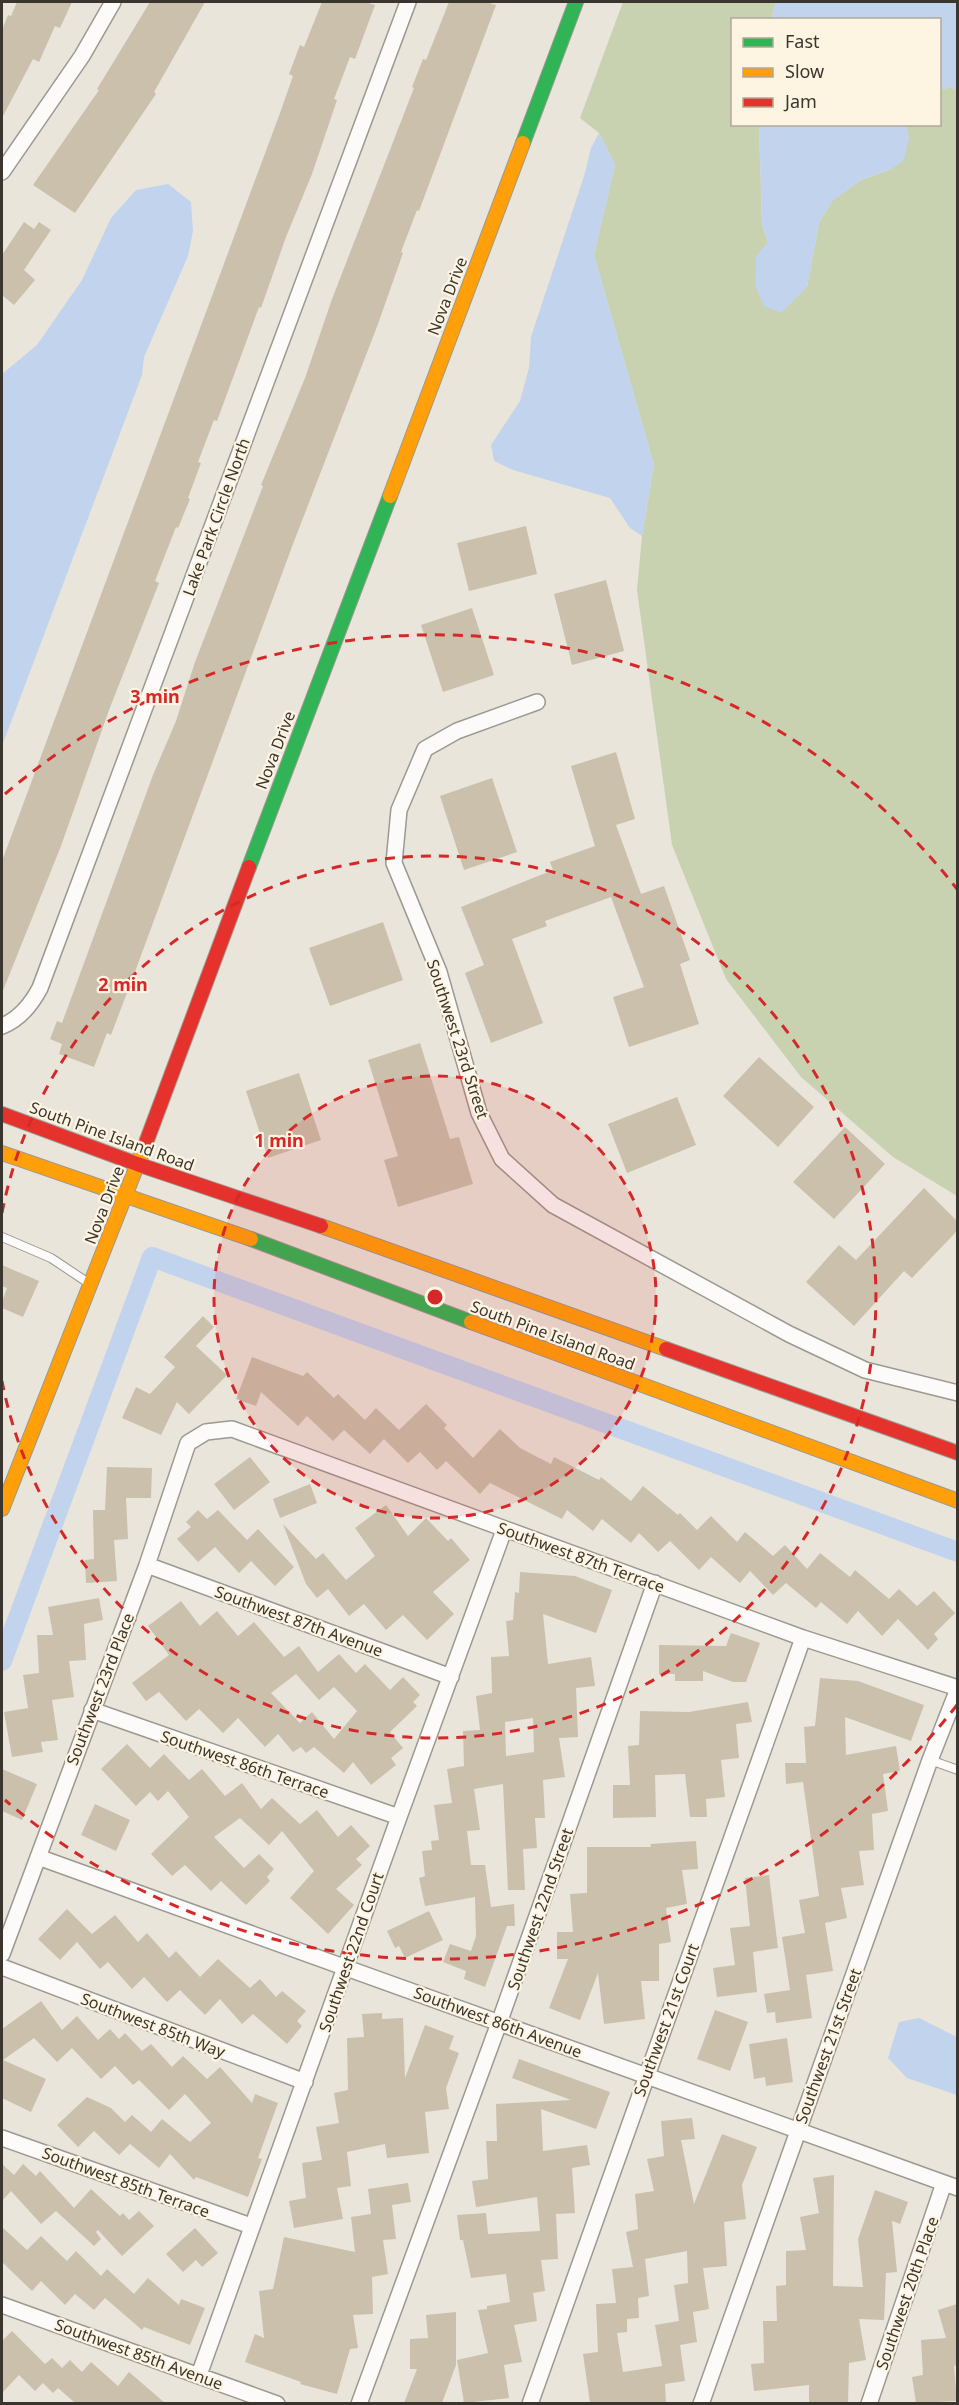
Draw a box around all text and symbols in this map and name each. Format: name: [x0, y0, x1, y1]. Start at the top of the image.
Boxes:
legend: [731, 18, 941, 126]
text: Fast: [785, 29, 820, 53]
text: Slow: [785, 59, 824, 83]
text: Jam: [783, 89, 817, 113]
street label: Nova Drive: [422, 254, 472, 338]
street label: Lake Park Circle North: [177, 435, 255, 599]
text: 3 min: [130, 684, 180, 708]
street label: Nova Drive: [250, 708, 300, 792]
street label: Southwest 23rd Street: [422, 956, 494, 1122]
text: 2 min: [98, 972, 148, 996]
street label: South Pine Island Road: [27, 1096, 197, 1176]
text: 1 min: [254, 1128, 304, 1152]
street label: Nova Drive: [79, 1163, 129, 1247]
centre of rings: [425, 1287, 445, 1307]
street label: South Pine Island Road: [468, 1295, 638, 1375]
street label: Southwest 87th Terrace: [494, 1516, 668, 1598]
street label: Southwest 87th Avenue: [212, 1580, 386, 1662]
street label: Southwest 23rd Place: [61, 1610, 139, 1768]
street label: Southwest 86th Terrace: [158, 1725, 332, 1803]
street label: Southwest 22nd Street: [502, 1825, 578, 1993]
street label: Southwest 22nd Court: [313, 1869, 389, 2035]
street label: Southwest 21st Court: [628, 1940, 704, 2099]
street label: Southwest 21st Street: [790, 1965, 866, 2127]
street label: Southwest 86th Avenue: [411, 1981, 585, 2063]
street label: Southwest 85th Way: [78, 1987, 229, 2063]
street label: Southwest 85th Terrace: [39, 2141, 213, 2223]
street label: Southwest 20th Place: [870, 2213, 944, 2373]
street label: Southwest 85th Avenue: [52, 2313, 226, 2395]

